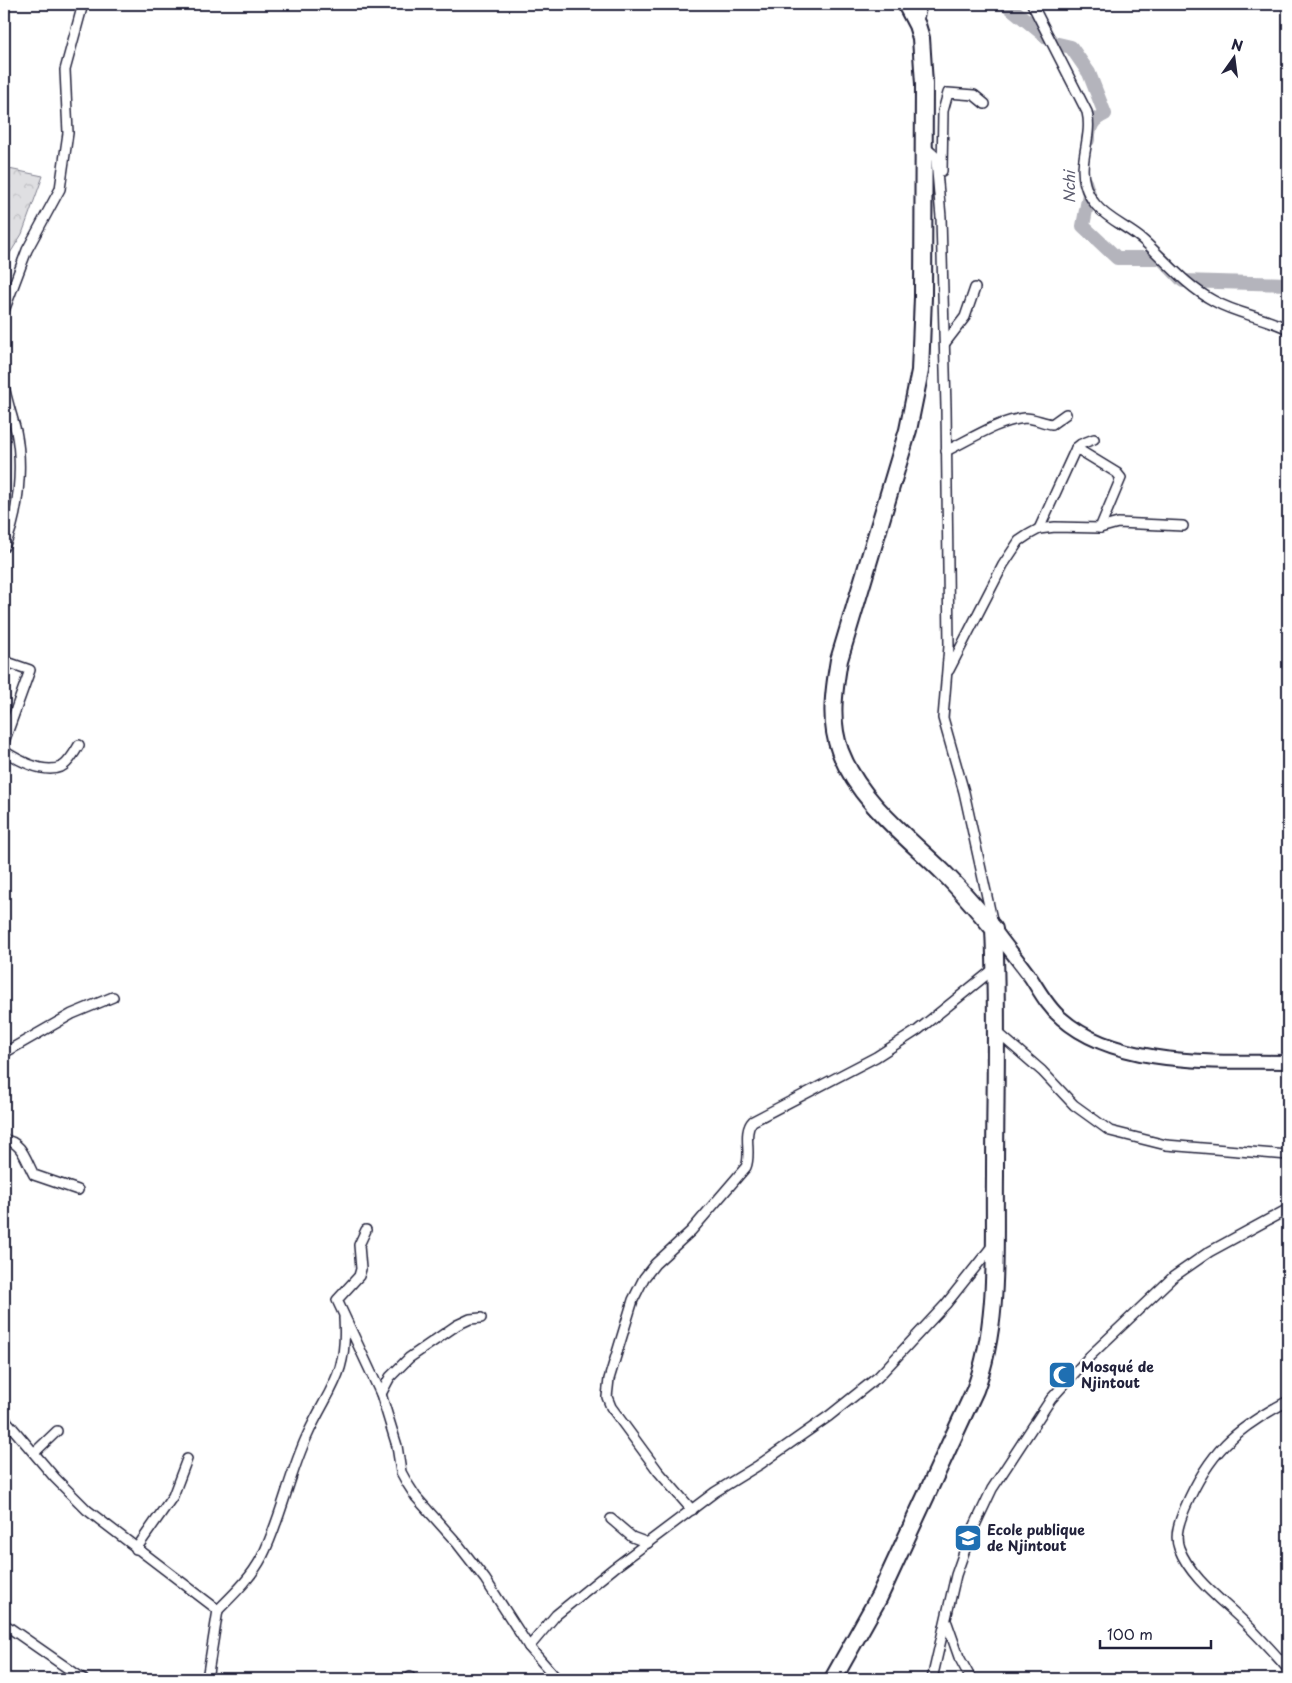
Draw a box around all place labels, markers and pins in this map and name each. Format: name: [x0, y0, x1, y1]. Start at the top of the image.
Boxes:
place label: Mosqué de Njintout: [1081, 1356, 1154, 1393]
mosque icon: Mosqué de Njintout: [1047, 1360, 1077, 1390]
place label: Ecole publique de Njintout: [987, 1519, 1085, 1556]
school or university icon: Ecole publique de Njintout: [953, 1523, 983, 1553]

